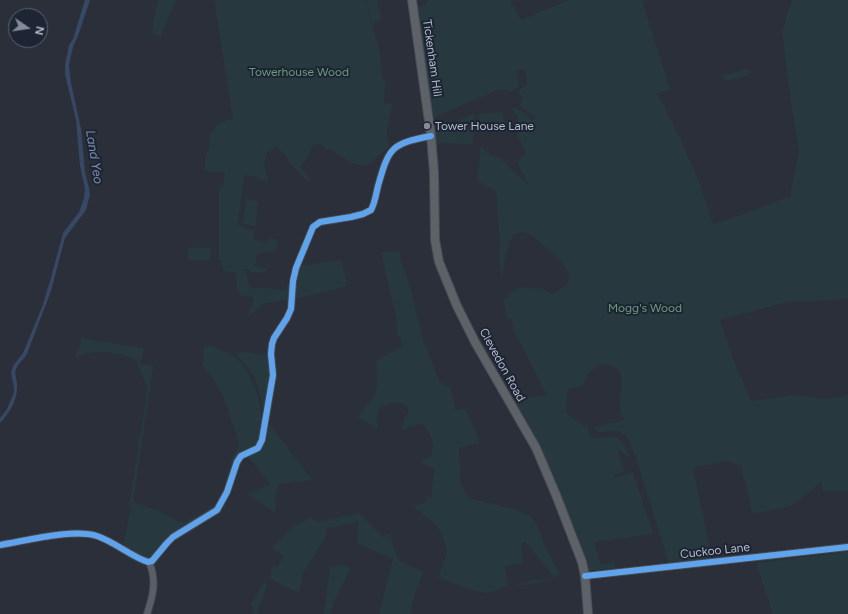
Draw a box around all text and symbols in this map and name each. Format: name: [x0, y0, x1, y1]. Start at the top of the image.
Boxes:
north arrow: [8, 8, 48, 48]
street label: Tickenham Hill: [419, 18, 445, 98]
text: N: [32, 25, 46, 36]
park label: Towerhouse Wood: [249, 65, 349, 79]
place label: Tower House Lane: [435, 119, 534, 133]
marker: Tower House Lane: [422, 121, 432, 131]
water label: Land Yeo: [82, 129, 106, 185]
park label: Mogg's Wood: [608, 301, 682, 315]
street label: Clevedon Road: [476, 326, 528, 404]
street label: Cuckoo Lane: [679, 540, 751, 562]

